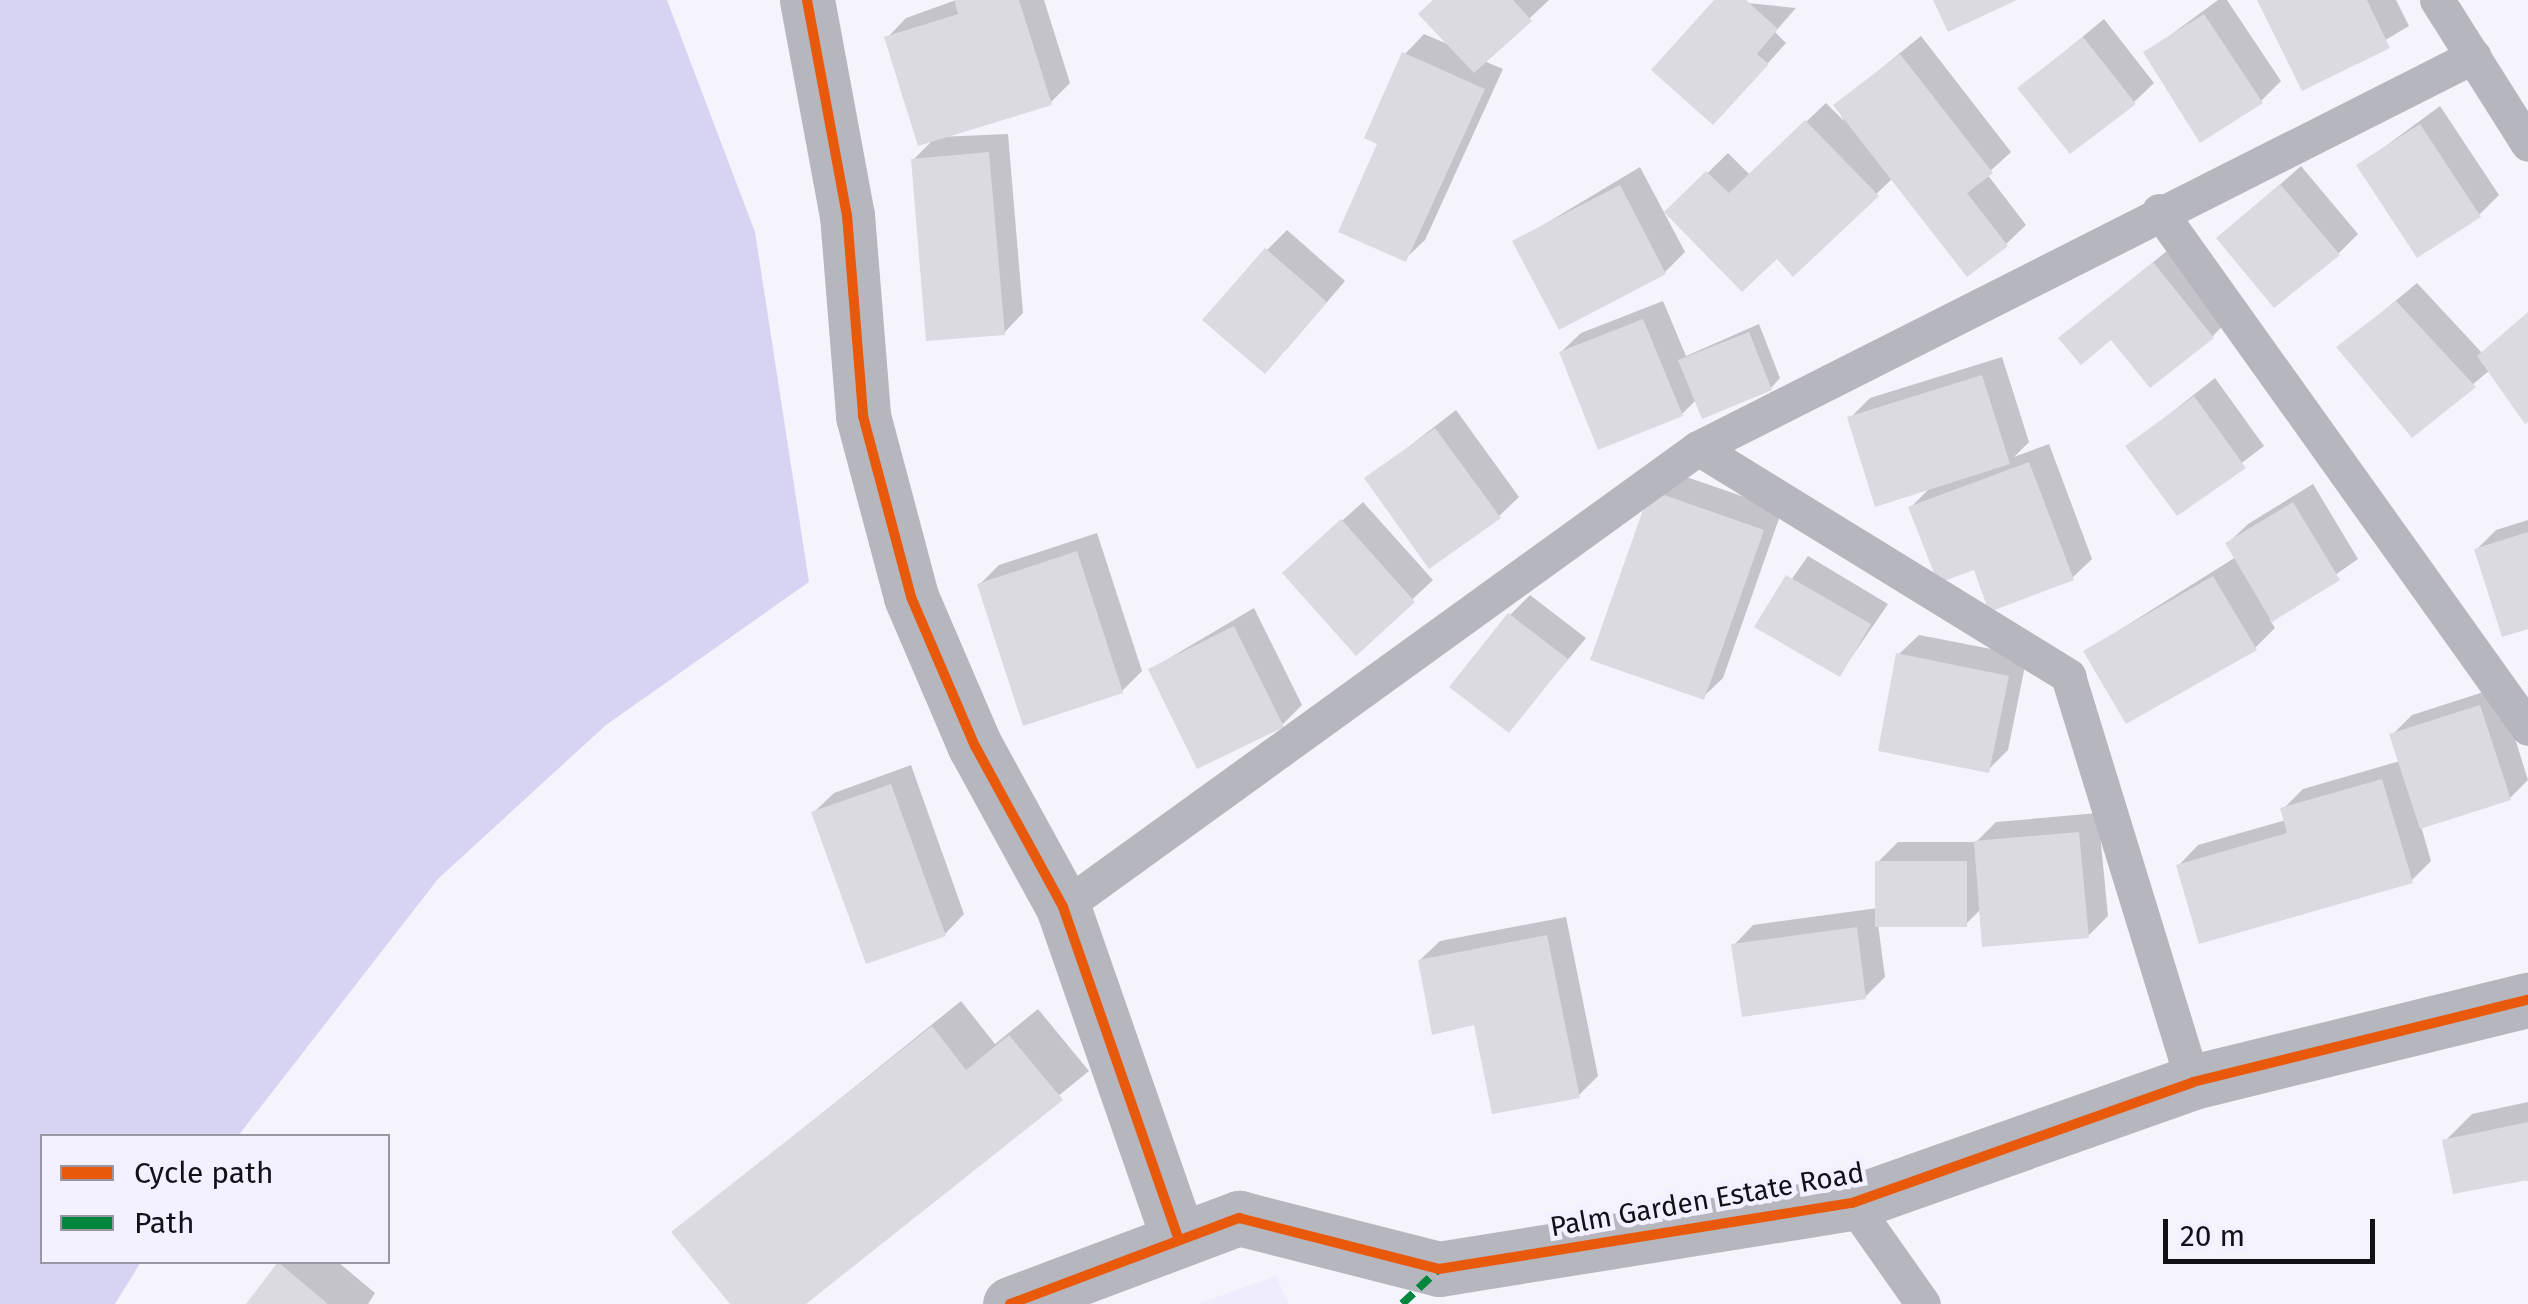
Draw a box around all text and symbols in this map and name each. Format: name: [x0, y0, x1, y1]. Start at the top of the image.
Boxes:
legend: [40, 1134, 390, 1264]
text: Cycle path: [134, 1155, 273, 1191]
street label: Palm Garden Estate Road: [1548, 1156, 1866, 1244]
scale bar: [2168, 1199, 2380, 1261]
text: Path: [134, 1205, 195, 1241]
text: 20 m: [2180, 1218, 2245, 1254]

